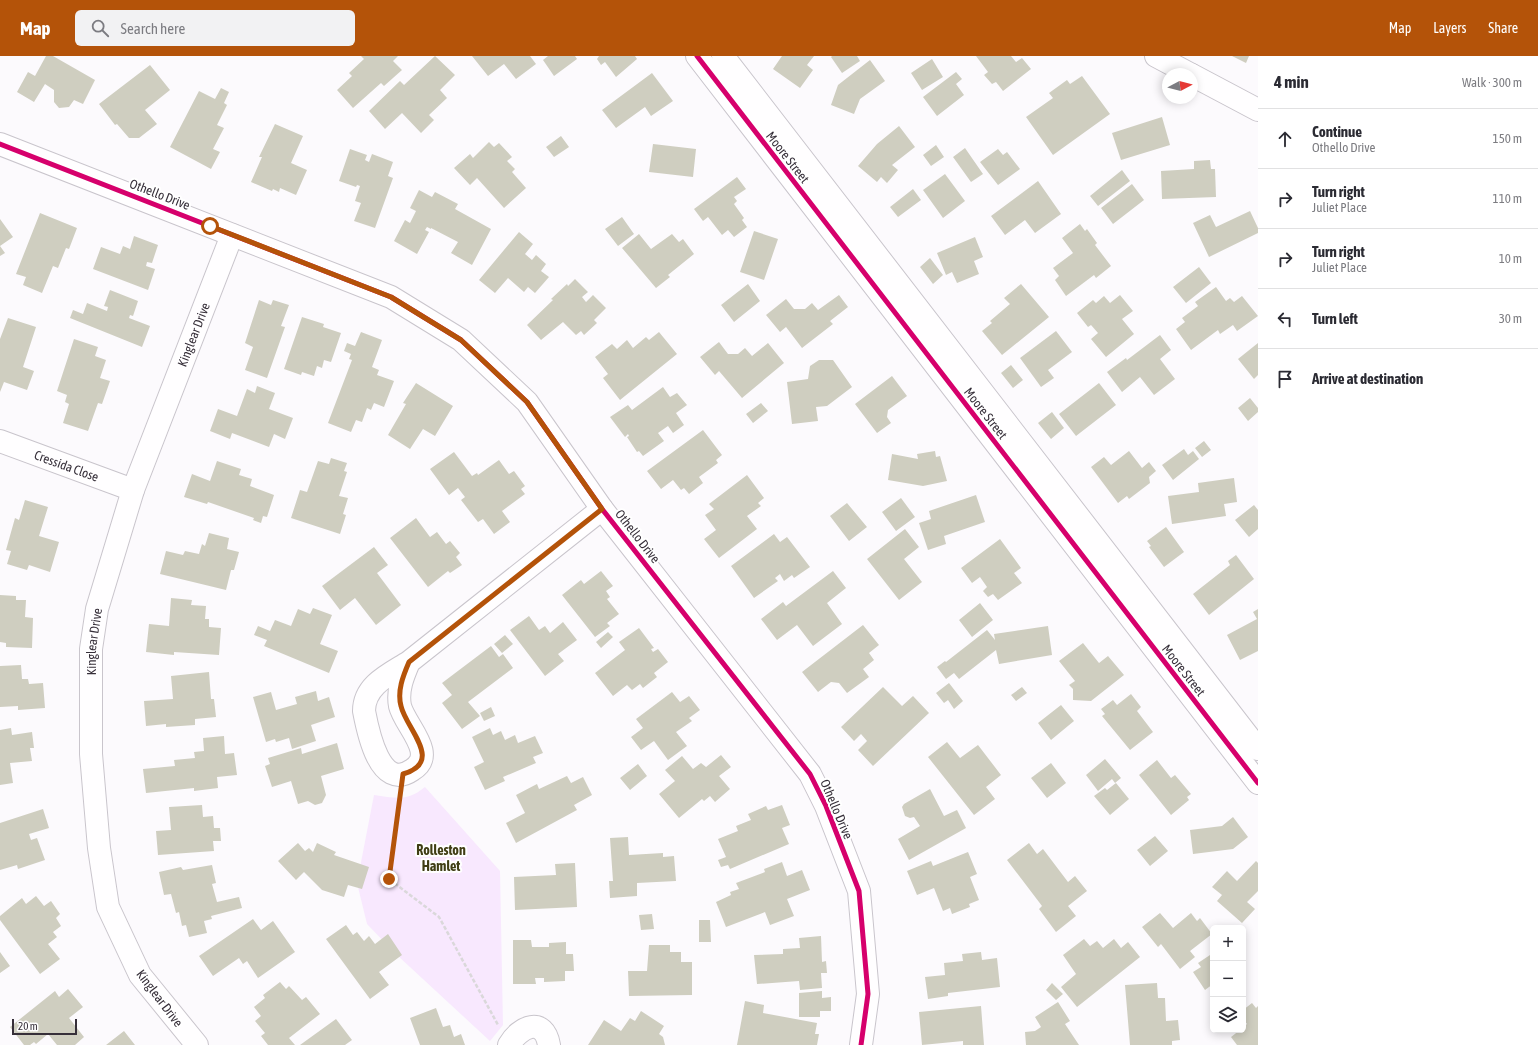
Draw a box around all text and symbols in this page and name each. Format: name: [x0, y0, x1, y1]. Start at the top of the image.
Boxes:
search box: [75, 10, 355, 46]
text: Map: [20, 17, 51, 39]
icon: search: [89, 17, 111, 39]
text: Search here: [121, 20, 185, 37]
text: Map: [1389, 20, 1411, 36]
text: Layers: [1433, 20, 1466, 36]
text: Share: [1488, 20, 1518, 36]
north arrow: [1162, 68, 1198, 104]
text: 4 min: [1274, 72, 1309, 92]
text: Walk · 300 m: [1462, 75, 1522, 90]
text: Continue: [1312, 123, 1362, 140]
icon: ahead: [1274, 128, 1296, 150]
street label: Moore Street: [763, 129, 812, 186]
text: 150 m: [1493, 131, 1522, 146]
text: Othello Drive: [1312, 140, 1375, 155]
street label: Othello Drive: [128, 176, 192, 213]
text: Turn right: [1312, 183, 1365, 200]
icon: right: [1274, 188, 1296, 210]
text: 110 m: [1493, 191, 1522, 206]
text: Juliet Place: [1312, 200, 1367, 215]
route start: [201, 217, 219, 235]
text: Turn right: [1312, 243, 1365, 260]
icon: right: [1274, 248, 1296, 270]
text: 10 m: [1499, 251, 1522, 266]
text: Juliet Place: [1312, 260, 1367, 275]
street label: Kinglear Drive: [175, 300, 213, 369]
icon: left: [1274, 308, 1296, 330]
text: Turn left: [1312, 310, 1358, 327]
text: 30 m: [1499, 311, 1522, 326]
icon: arrive: [1274, 368, 1296, 390]
text: Arrive at destination: [1312, 370, 1423, 387]
street label: Moore Street: [961, 385, 1010, 442]
street label: Cressida Close: [32, 447, 101, 485]
street label: Othello Drive: [612, 507, 663, 566]
street label: Kinglear Drive: [84, 607, 105, 675]
street label: Moore Street: [1159, 642, 1208, 699]
street label: Othello Drive: [817, 777, 856, 841]
district label: Rolleston Hamlet: [416, 842, 466, 874]
route end: [380, 870, 398, 888]
map controls: [1210, 925, 1246, 1033]
button: +: [1210, 925, 1246, 961]
button: −: [1210, 961, 1246, 997]
street label: Kinglear Drive: [133, 967, 186, 1030]
button: layers: [1210, 997, 1246, 1033]
scale bar: [12, 1017, 77, 1036]
text: 20 m: [18, 1020, 38, 1032]

